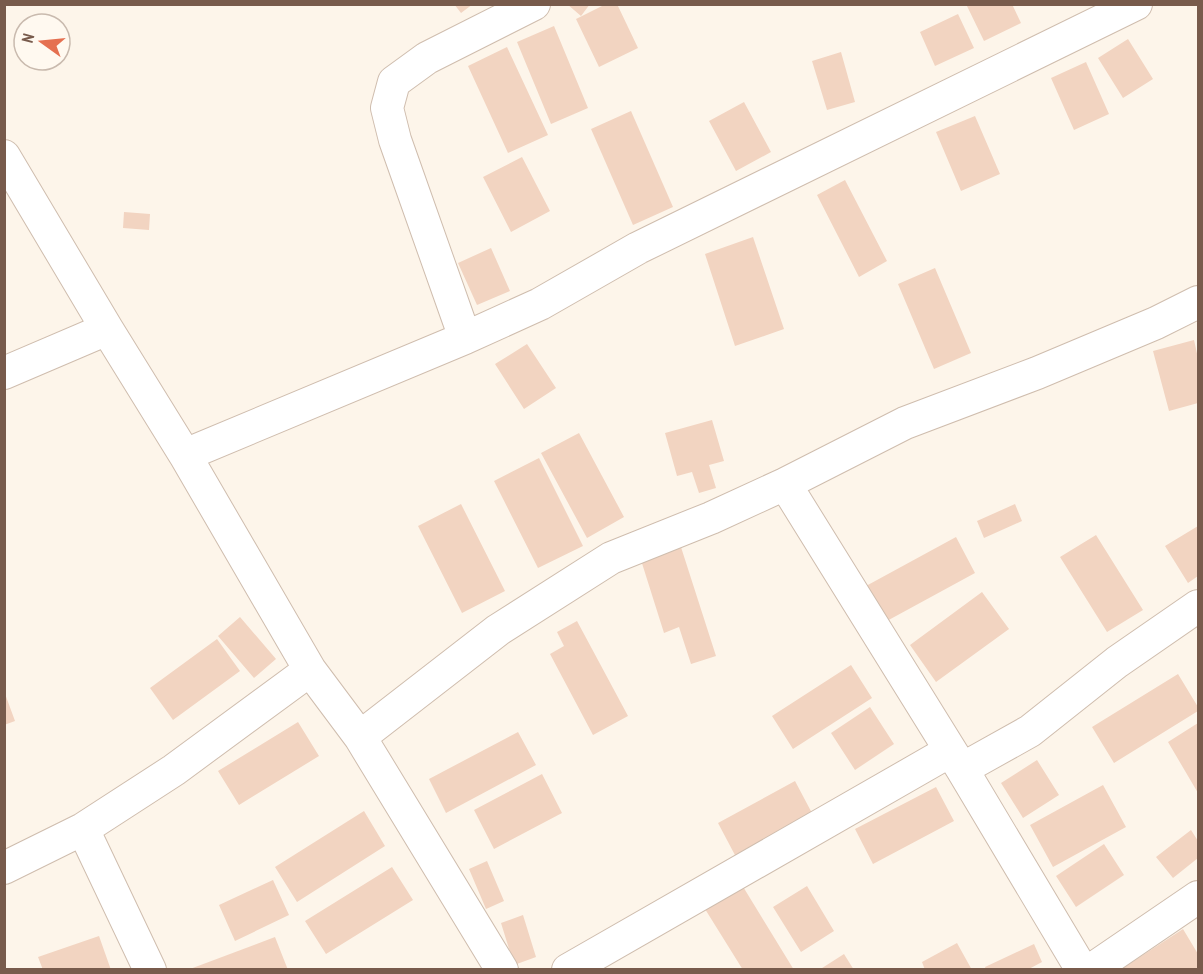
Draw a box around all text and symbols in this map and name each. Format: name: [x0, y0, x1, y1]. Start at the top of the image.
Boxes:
north arrow: [12, 12, 72, 72]
text: N: [17, 31, 38, 45]

